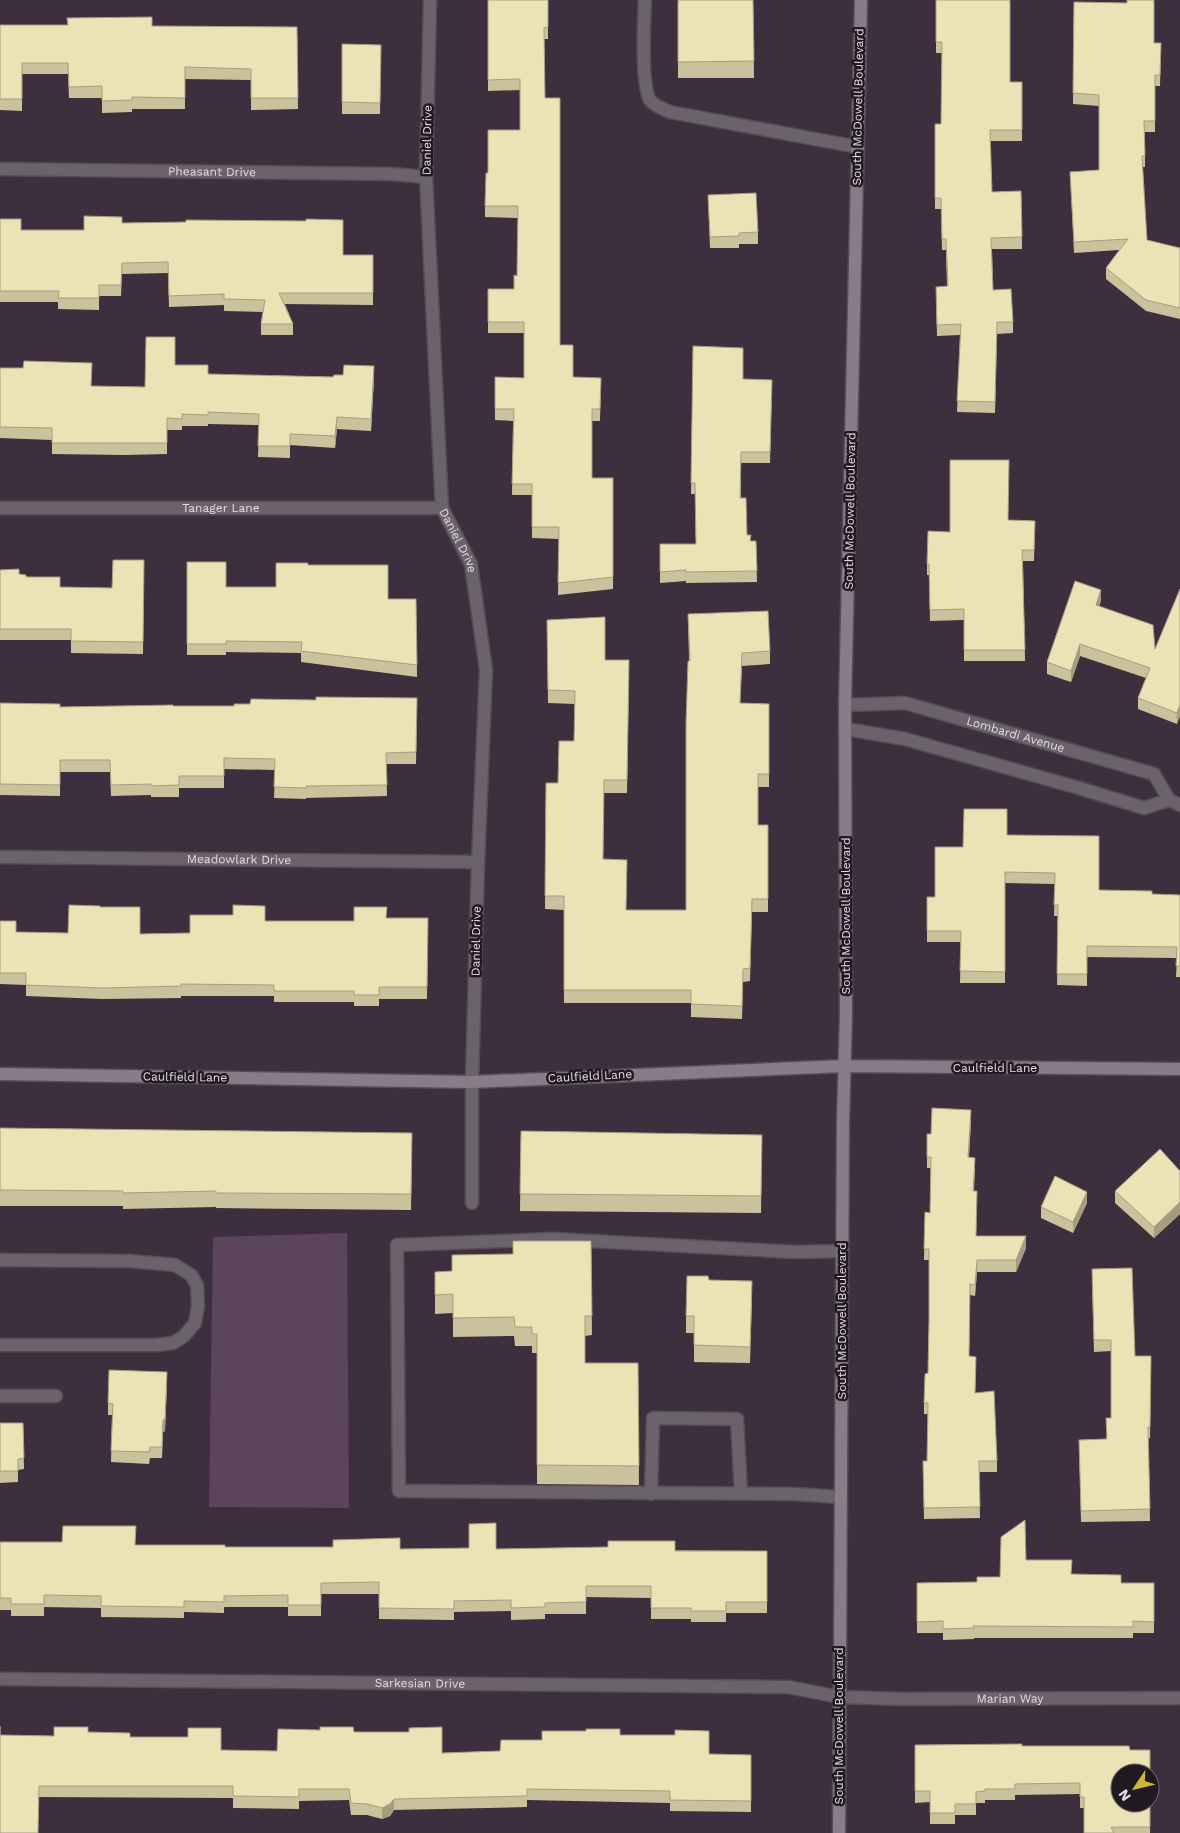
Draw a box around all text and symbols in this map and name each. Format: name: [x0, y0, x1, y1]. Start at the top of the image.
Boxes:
street label: South McDowell Boulevard: [850, 28, 866, 186]
street label: Daniel Drive: [419, 105, 435, 175]
street label: Pheasant Drive: [168, 164, 256, 179]
street label: South McDowell Boulevard: [842, 432, 858, 590]
street label: Tanager Lane: [182, 501, 260, 515]
street label: Daniel Drive: [436, 506, 479, 574]
street label: Lombardi Avenue: [965, 714, 1066, 755]
street label: South McDowell Boulevard: [839, 837, 853, 995]
street label: Meadowlark Drive: [187, 852, 291, 867]
street label: Daniel Drive: [468, 906, 484, 976]
street label: Caulfield Lane: [953, 1061, 1037, 1075]
street label: Caulfield Lane: [547, 1067, 633, 1085]
street label: Caulfield Lane: [143, 1069, 227, 1085]
street label: South McDowell Boulevard: [835, 1242, 849, 1400]
street label: South McDowell Boulevard: [832, 1647, 846, 1805]
street label: Sarkesian Drive: [375, 1676, 465, 1691]
street label: Marian Way: [977, 1691, 1044, 1706]
north arrow: [1110, 1763, 1160, 1813]
text: N: [1115, 1787, 1134, 1804]

